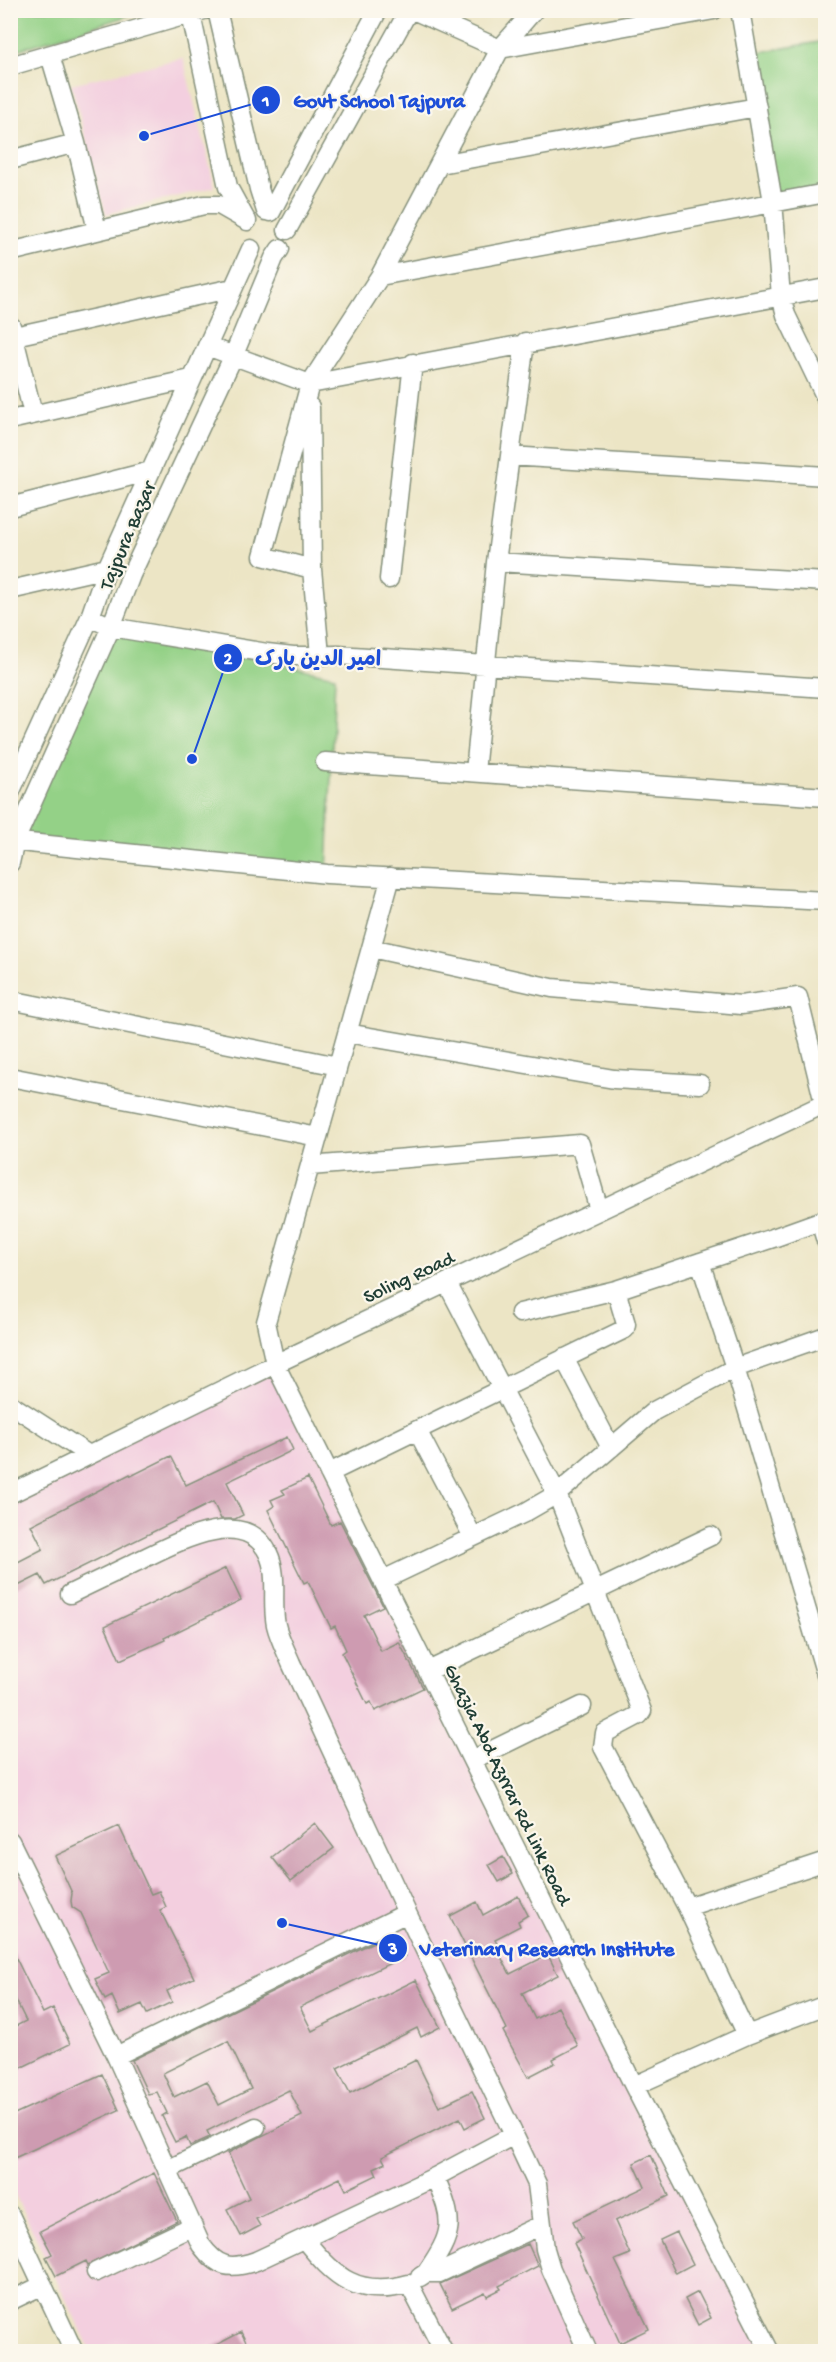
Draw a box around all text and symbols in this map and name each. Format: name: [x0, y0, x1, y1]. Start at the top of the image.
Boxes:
callout: Govt School Tajpura: [251, 80, 477, 119]
text: Govt School Tajpura: [293, 91, 466, 116]
text: 1: [261, 92, 270, 113]
street label: Tajpura Bazar: [96, 477, 163, 595]
callout: امیر الدین پارک: [213, 638, 394, 677]
text: امیر الدین پارک: [255, 649, 381, 674]
text: 2: [224, 650, 233, 671]
street label: Soling Road: [360, 1247, 461, 1310]
street label: Ghazia Abd Azrrar Rd Link Road: [437, 1661, 575, 1912]
callout: Veterinary Research Institute: [378, 1928, 687, 1967]
text: Veterinary Research Institute: [419, 1939, 676, 1964]
text: 3: [387, 1940, 398, 1961]

